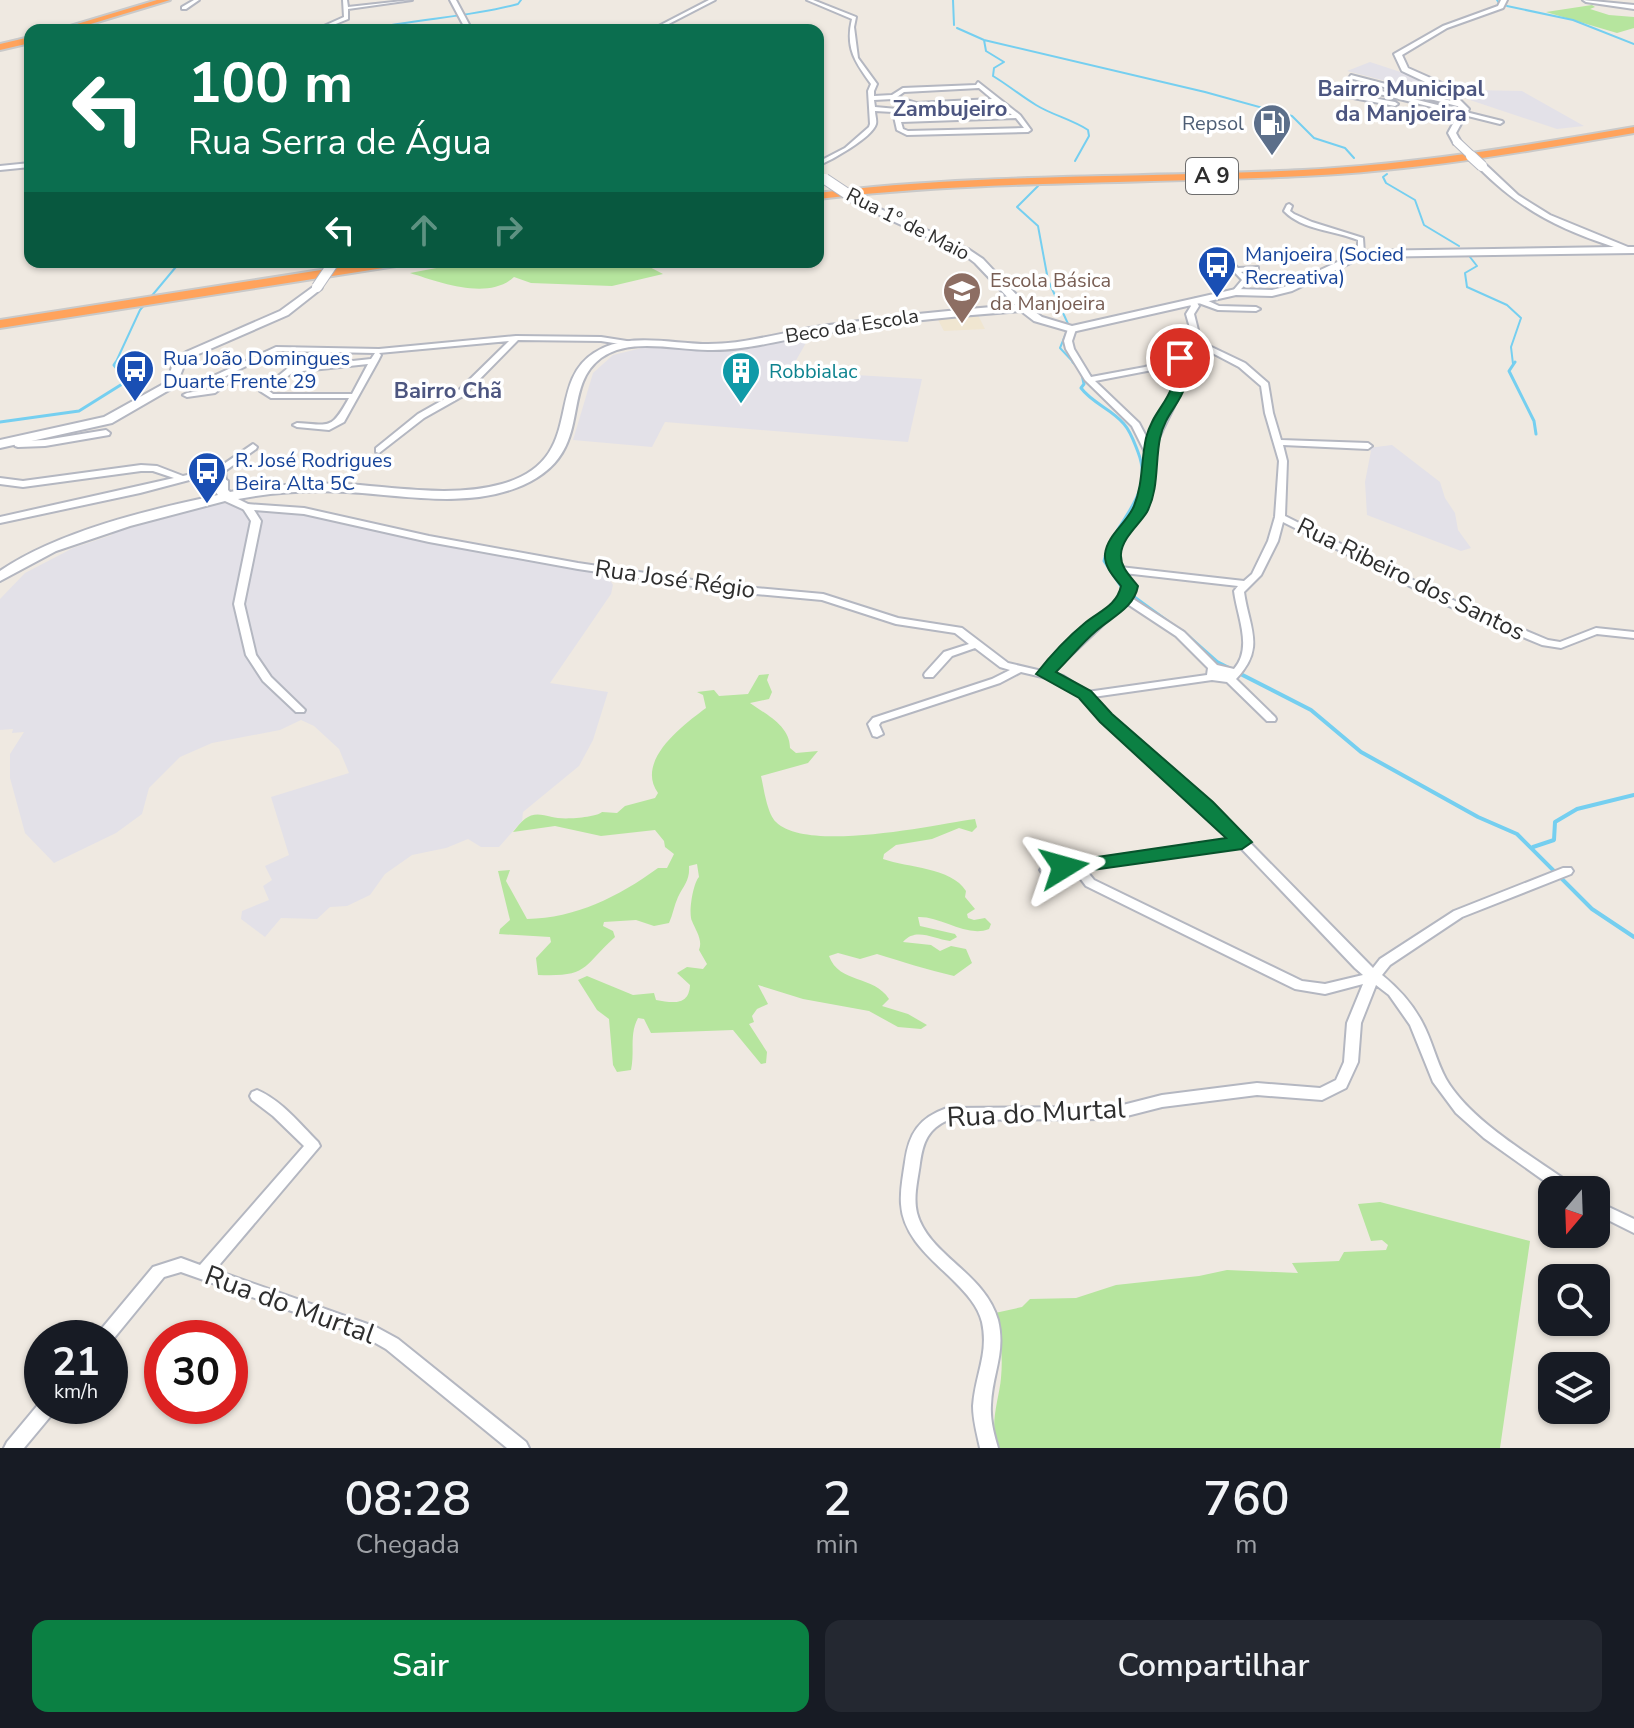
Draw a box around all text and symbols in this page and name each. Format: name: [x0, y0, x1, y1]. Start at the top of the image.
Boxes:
text: 100 m: [188, 45, 353, 122]
icon: left: [56, 56, 160, 160]
district label: Bairro Municipal da Manjoeira: [1317, 74, 1485, 129]
district label: Zambujeiro: [893, 94, 1007, 124]
fuel station icon: Repsol: [1251, 102, 1293, 157]
place label: Repsol: [1182, 110, 1244, 137]
text: Rua Serra de Água: [188, 118, 492, 167]
road number: A 9: [1186, 158, 1238, 194]
street label: Rua 1º de Maio: [842, 181, 974, 267]
icon: left: [318, 208, 362, 252]
icon: ahead: [402, 208, 446, 252]
icon: right: [486, 208, 530, 252]
place label: Manjoeira (Socied Recreativa): [1245, 241, 1404, 291]
bus stop icon: Manjoeira (Socied Recreativa): [1196, 244, 1238, 299]
place label: Escola Básica da Manjoeira: [990, 267, 1111, 317]
school or university icon: Escola Básica da Manjoeira: [941, 270, 983, 325]
street label: Beco da Escola: [783, 302, 921, 350]
pin: [1146, 324, 1214, 392]
icon: arrive: [1158, 336, 1202, 380]
place label: Rua João Domingues Duarte Frente 29: [163, 345, 350, 395]
bus stop icon: Rua João Domingues Duarte Frente 29: [114, 348, 156, 403]
building icon: Robbialac: [720, 350, 762, 405]
place label: Robbialac: [769, 358, 858, 385]
district label: Bairro Chã: [394, 376, 502, 406]
place label: R. José Rodrigues Beira Alta 5C: [235, 447, 392, 497]
bus stop icon: R. José Rodrigues Beira Alta 5C: [186, 450, 228, 505]
street label: Rua Ribeiro dos Santos: [1292, 510, 1530, 648]
street label: Rua José Régio: [593, 552, 757, 606]
position arrow: [1022, 825, 1106, 909]
street label: Rua do Murtal: [946, 1089, 1127, 1137]
north arrow: [1538, 1176, 1610, 1248]
map controls: [1538, 1176, 1610, 1424]
street label: Rua do Murtal: [199, 1257, 381, 1354]
button: search: [1538, 1264, 1610, 1336]
speed limit sign: 30: [144, 1320, 248, 1424]
text: 21: [52, 1335, 100, 1389]
button: layers: [1538, 1352, 1610, 1424]
text: km/h: [54, 1378, 98, 1405]
text: 08:28: [344, 1466, 471, 1532]
text: 2: [823, 1466, 851, 1532]
text: 760: [1203, 1466, 1290, 1532]
text: Chegada: [356, 1527, 460, 1562]
text: min: [816, 1527, 859, 1562]
text: m: [1235, 1527, 1257, 1562]
button: Sair: [32, 1620, 809, 1712]
button: Compartilhar: [825, 1620, 1602, 1712]

